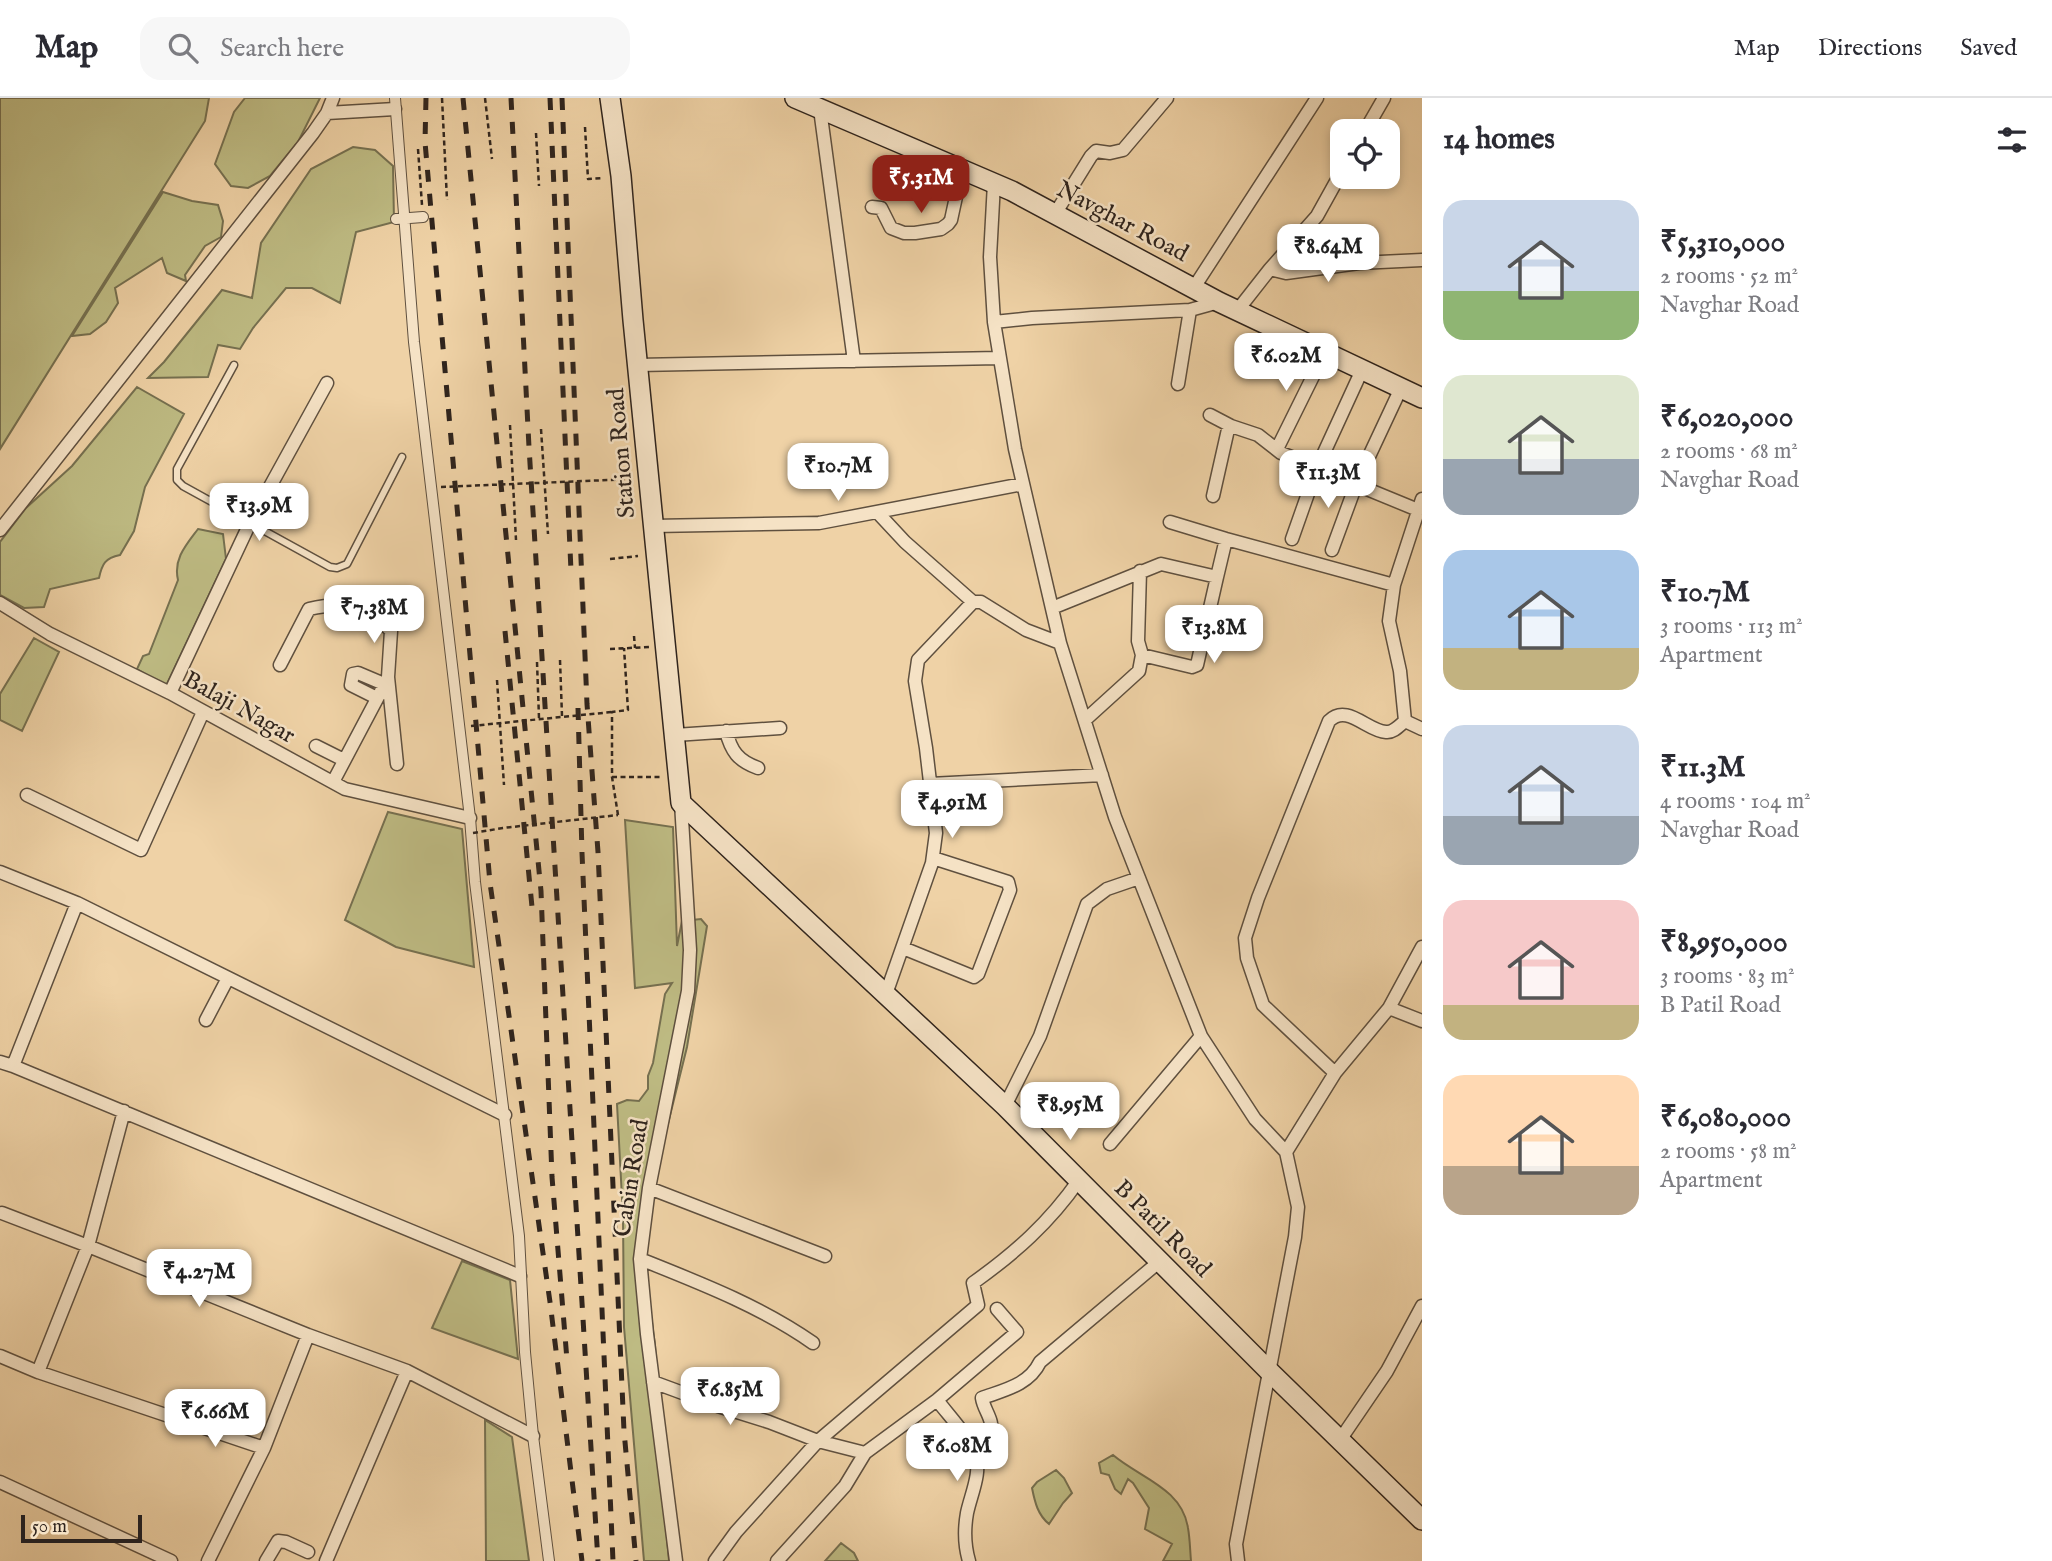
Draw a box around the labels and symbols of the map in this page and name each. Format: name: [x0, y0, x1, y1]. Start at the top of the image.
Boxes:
pin: ₹5.31M: [864, 156, 978, 215]
street label: Navghar Road: [1051, 174, 1194, 270]
pin: ₹8.64M: [1271, 225, 1385, 284]
pin: ₹6.02M: [1229, 334, 1343, 393]
street label: Station Road: [601, 386, 643, 519]
pin: ₹10.7M: [781, 444, 895, 503]
pin: ₹11.3M: [1271, 450, 1385, 510]
pin: ₹13.9M: [202, 484, 316, 543]
pin: ₹7.38M: [317, 586, 431, 645]
pin: ₹13.8M: [1157, 606, 1271, 665]
street label: Balaji Nagar: [178, 665, 301, 752]
pin: ₹4.91M: [895, 780, 1009, 840]
pin: ₹8.95M: [1013, 1082, 1127, 1142]
street label: Cabin Road: [607, 1117, 657, 1239]
street label: B Patil Road: [1107, 1174, 1218, 1285]
pin: ₹4.27M: [142, 1250, 256, 1309]
pin: ₹6.85M: [673, 1368, 787, 1427]
pin: ₹6.66M: [158, 1390, 272, 1449]
pin: ₹6.08M: [900, 1424, 1014, 1483]
scale bar: [21, 1512, 142, 1544]

